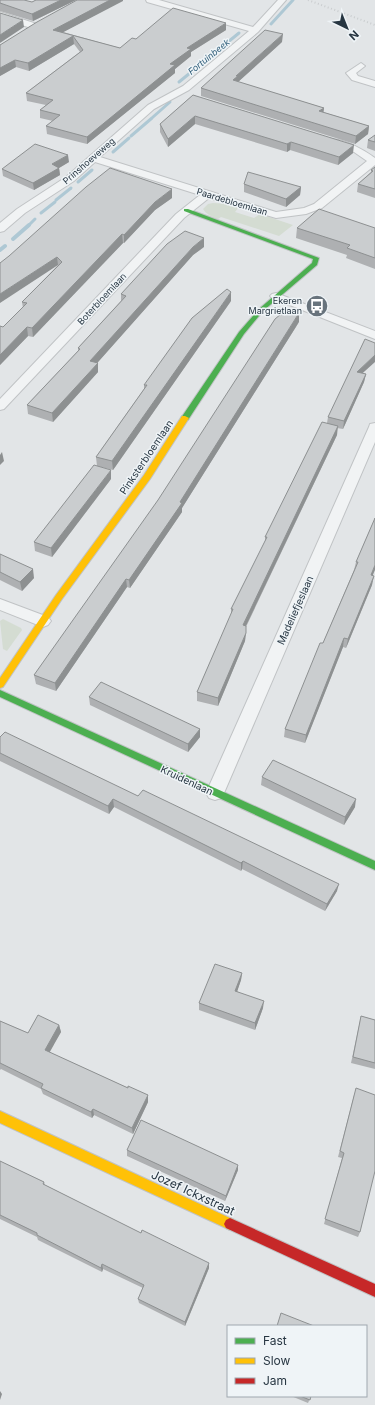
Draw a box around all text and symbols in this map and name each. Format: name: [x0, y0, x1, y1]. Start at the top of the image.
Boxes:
north arrow: [327, 8, 367, 48]
text: N: [346, 27, 362, 43]
water label: Fortuinbeek: [186, 36, 233, 77]
street label: Prinshoeveweg: [60, 135, 117, 186]
street label: Paardebloemlaan: [195, 185, 269, 218]
street label: Boterbloemlaan: [75, 270, 128, 327]
bus stop icon: Ekeren Margrietlaan: [304, 293, 330, 319]
place label: Ekeren Margrietlaan: [249, 295, 302, 316]
street label: Pinksterbloemlaan: [117, 417, 175, 496]
street label: Madeliefjeslaan: [274, 574, 316, 646]
street label: Kruidenlaan: [159, 763, 215, 797]
street label: Jozef Ickxstraat: [149, 1167, 237, 1219]
legend: [227, 1325, 367, 1397]
text: Fast: [263, 1333, 287, 1348]
text: Slow: [263, 1353, 291, 1368]
text: Jam: [263, 1373, 287, 1388]

